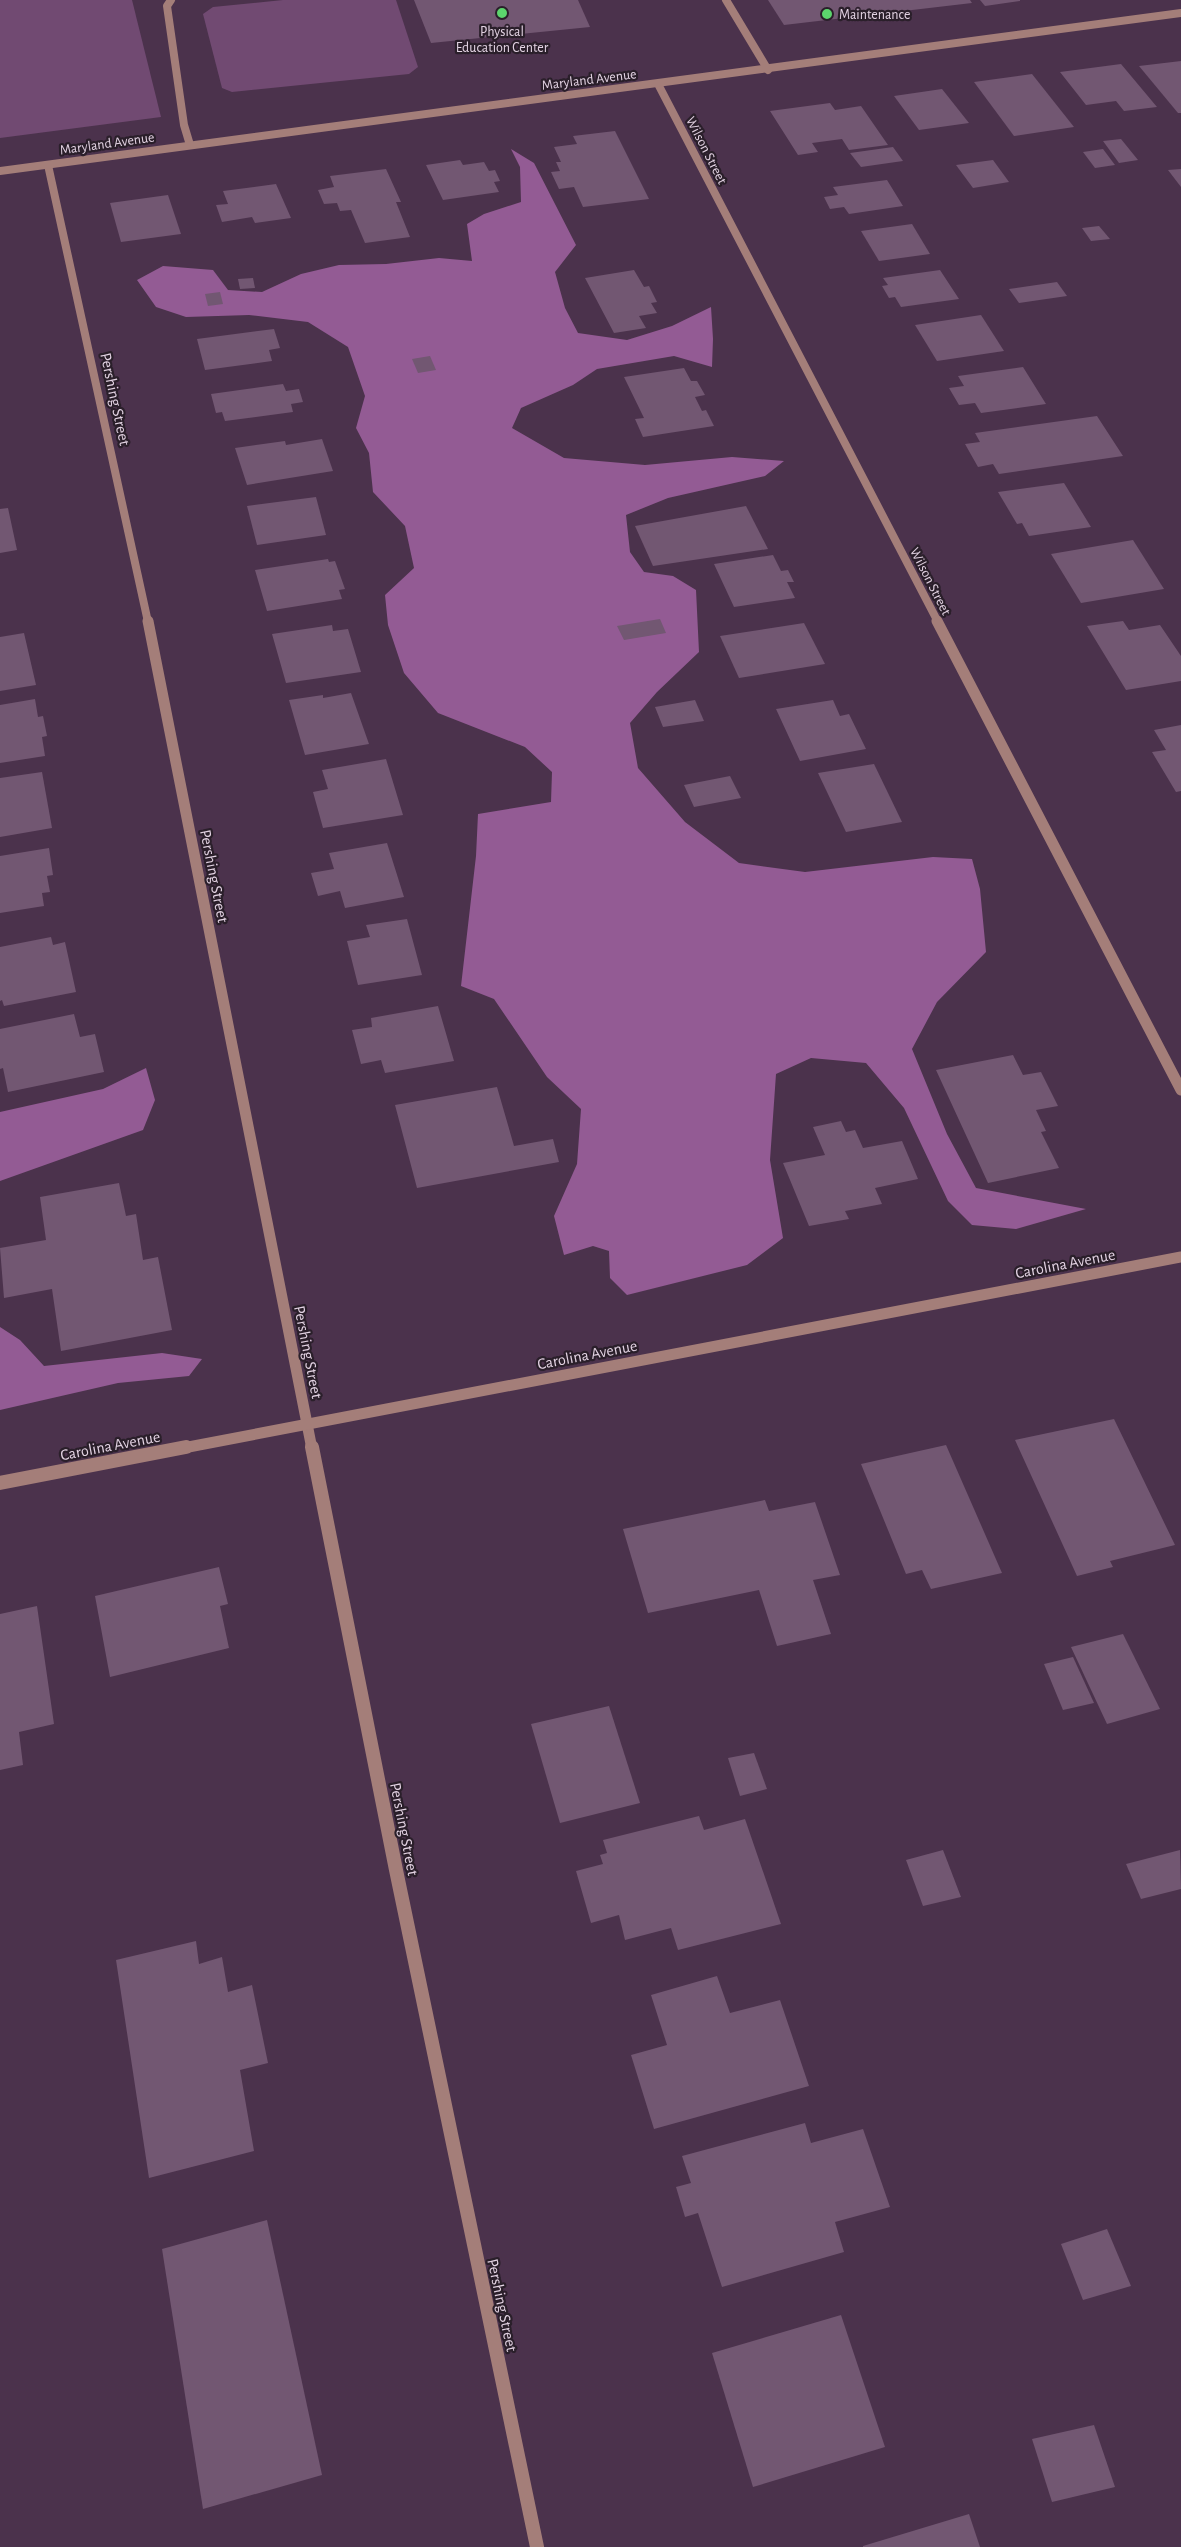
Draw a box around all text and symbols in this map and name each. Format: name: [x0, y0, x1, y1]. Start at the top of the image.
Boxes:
marker: Physical Education Center: [495, 6, 509, 20]
marker: Maintenance: [820, 7, 834, 21]
place label: Maintenance: [839, 8, 910, 22]
place label: Physical Education Center: [456, 25, 549, 55]
street label: Maryland Avenue: [541, 67, 637, 93]
street label: Wilson Street: [683, 114, 729, 187]
street label: Maryland Avenue: [59, 130, 155, 158]
street label: Pershing Street: [97, 351, 133, 447]
street label: Wilson Street: [907, 545, 953, 618]
street label: Pershing Street: [197, 828, 231, 924]
street label: Carolina Avenue: [1014, 1246, 1116, 1282]
street label: Pershing Street: [291, 1304, 325, 1400]
street label: Carolina Avenue: [536, 1337, 638, 1373]
street label: Carolina Avenue: [59, 1428, 161, 1464]
street label: Pershing Street: [387, 1781, 421, 1877]
street label: Pershing Street: [484, 2257, 520, 2353]

